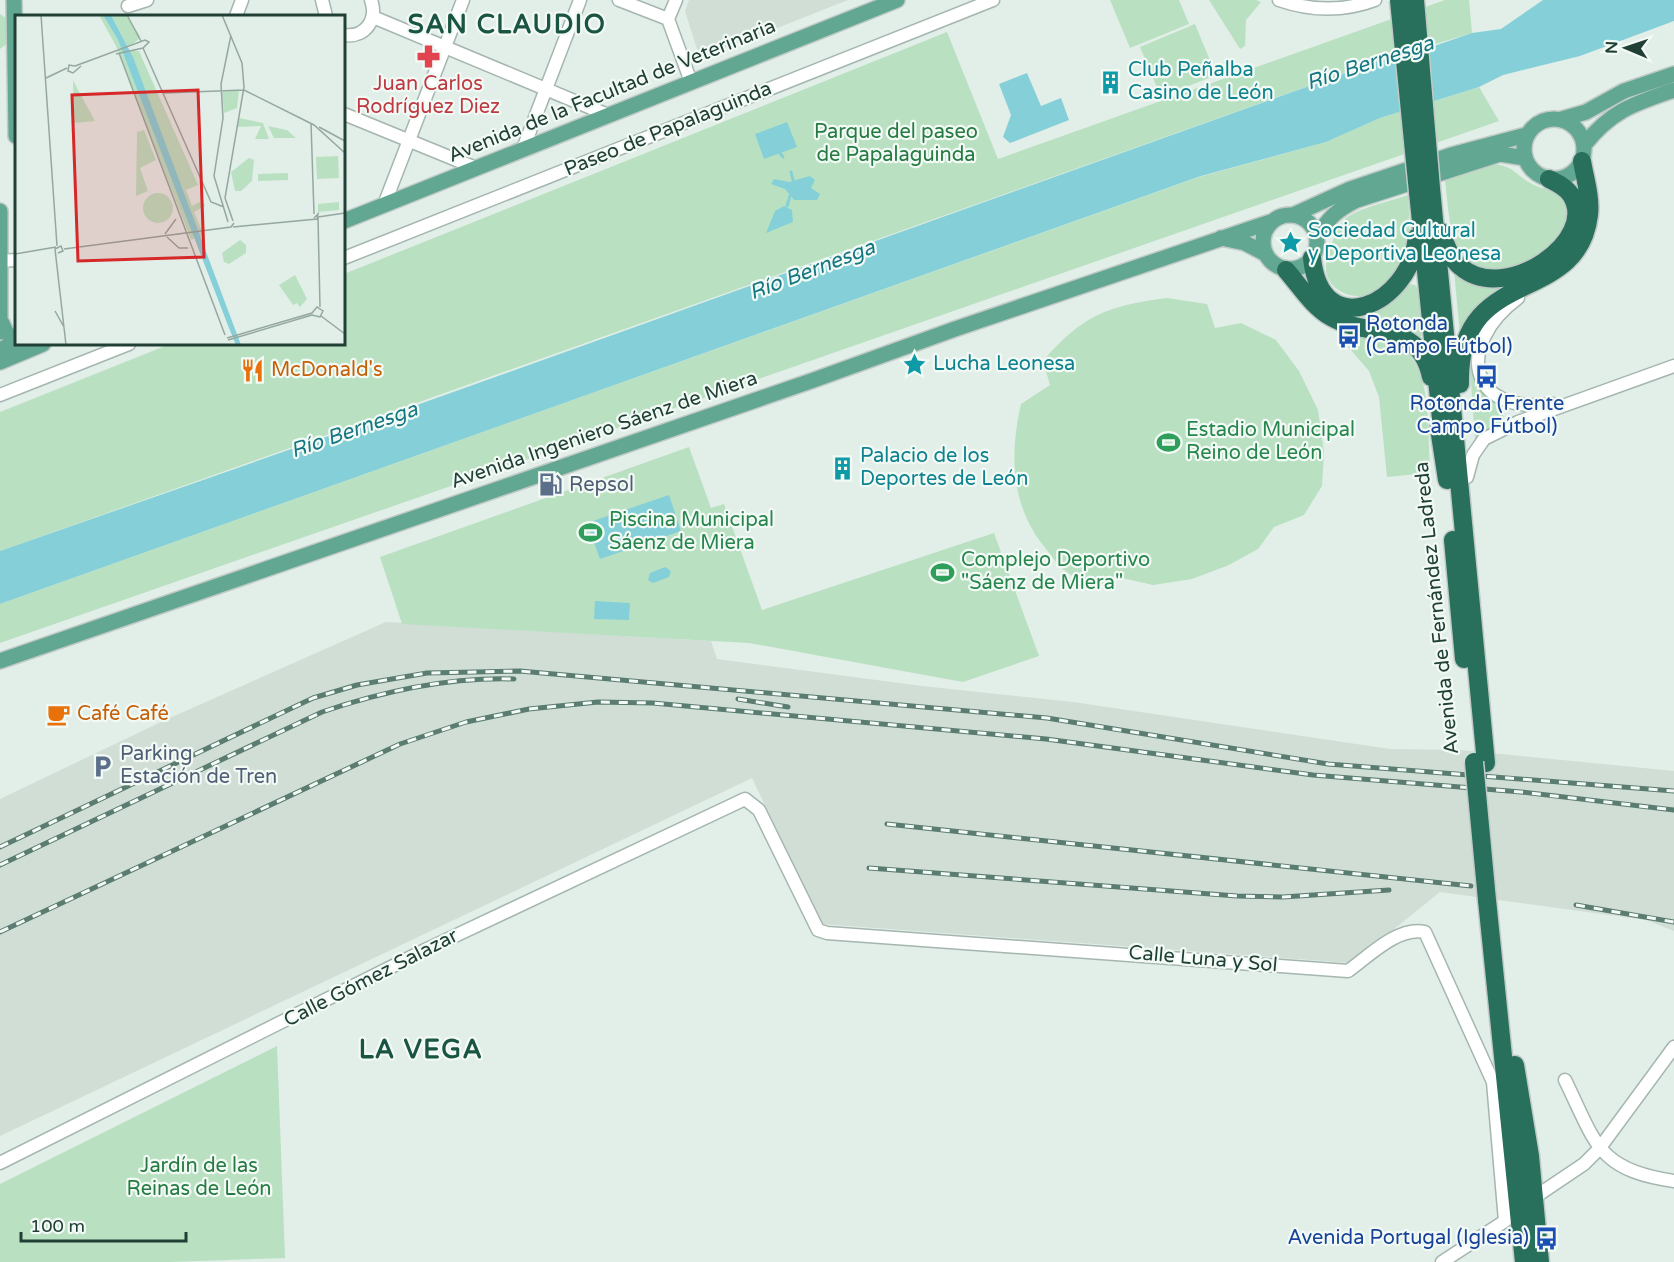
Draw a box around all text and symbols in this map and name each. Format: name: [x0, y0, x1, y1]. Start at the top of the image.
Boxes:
district label: SAN CLAUDIO: [408, 9, 606, 40]
street label: Avenida de la Facultad de Veterinaria: [445, 14, 779, 168]
inset map: [15, 15, 345, 345]
north arrow: [1596, 18, 1656, 78]
water label: Río Bernesga: [1303, 30, 1438, 95]
text: N: [1602, 41, 1622, 54]
pharmacy icon: Juan Carlos Rodríguez Diez: [415, 43, 441, 69]
place label: Club Peñalba Casino de León: [1128, 58, 1274, 105]
building icon: Club Peñalba Casino de León: [1097, 69, 1123, 95]
place label: Juan Carlos Rodríguez Diez: [356, 72, 500, 119]
street label: Paseo de Papalaguinda: [561, 76, 775, 182]
park label: Parque del paseo de Papalaguinda: [814, 120, 978, 167]
place label: Sociedad Cultural y Deportiva Leonesa: [1308, 219, 1501, 266]
place icon: Sociedad Cultural y Deportiva Leonesa: [1277, 229, 1303, 255]
water label: Río Bernesga: [746, 234, 879, 305]
place label: Rotonda (Campo Fútbol): [1366, 312, 1513, 359]
bus stop icon: Rotonda (Campo Fútbol): [1335, 323, 1361, 349]
place icon: Lucha Leonesa: [902, 351, 928, 377]
place label: Lucha Leonesa: [933, 352, 1075, 376]
restaurant icon: McDonald's: [240, 357, 266, 383]
place label: McDonald's: [271, 358, 383, 382]
bus stop icon: Rotonda (Frente Campo Fútbol): [1474, 364, 1500, 390]
street label: Avenida Ingeniero Sáenz de Miera: [448, 366, 760, 494]
place label: Rotonda (Frente Campo Fútbol): [1410, 392, 1564, 439]
water label: Río Bernesga: [287, 396, 422, 463]
place label: Estadio Municipal Reino de León: [1186, 418, 1355, 465]
sports icon: Estadio Municipal Reino de León: [1155, 429, 1181, 455]
place label: Palacio de los Deportes de León: [860, 444, 1028, 491]
building icon: Palacio de los Deportes de León: [829, 455, 855, 481]
street label: Avenida de Fernández Ladreda: [1410, 460, 1464, 756]
fuel station icon: Repsol: [538, 472, 564, 498]
place label: Repsol: [569, 473, 634, 497]
place label: Piscina Municipal Sáenz de Miera: [609, 508, 774, 555]
sports icon: Piscina Municipal Sáenz de Miera: [578, 519, 604, 545]
place label: Complejo Deportivo "Sáenz de Miera": [961, 548, 1150, 595]
sports icon: Complejo Deportivo "Sáenz de Miera": [930, 559, 956, 585]
cafe icon: Café Café: [46, 701, 72, 727]
place label: Café Café: [77, 702, 169, 726]
place label: Parking Estación de Tren: [120, 742, 277, 789]
parking icon: Parking Estación de Tren: [89, 753, 115, 779]
street label: Calle Gómez Salazar: [280, 923, 462, 1032]
street label: Calle Luna y Sol: [1128, 941, 1278, 977]
district label: LA VEGA: [359, 1034, 483, 1065]
park label: Jardín de las Reinas de León: [126, 1154, 272, 1201]
scale bar: [21, 1205, 186, 1243]
text: 100 m: [30, 1215, 85, 1237]
bus stop icon: Avenida Portugal (Iglesia): [1534, 1225, 1560, 1251]
place label: Avenida Portugal (Iglesia): [1287, 1226, 1529, 1250]

